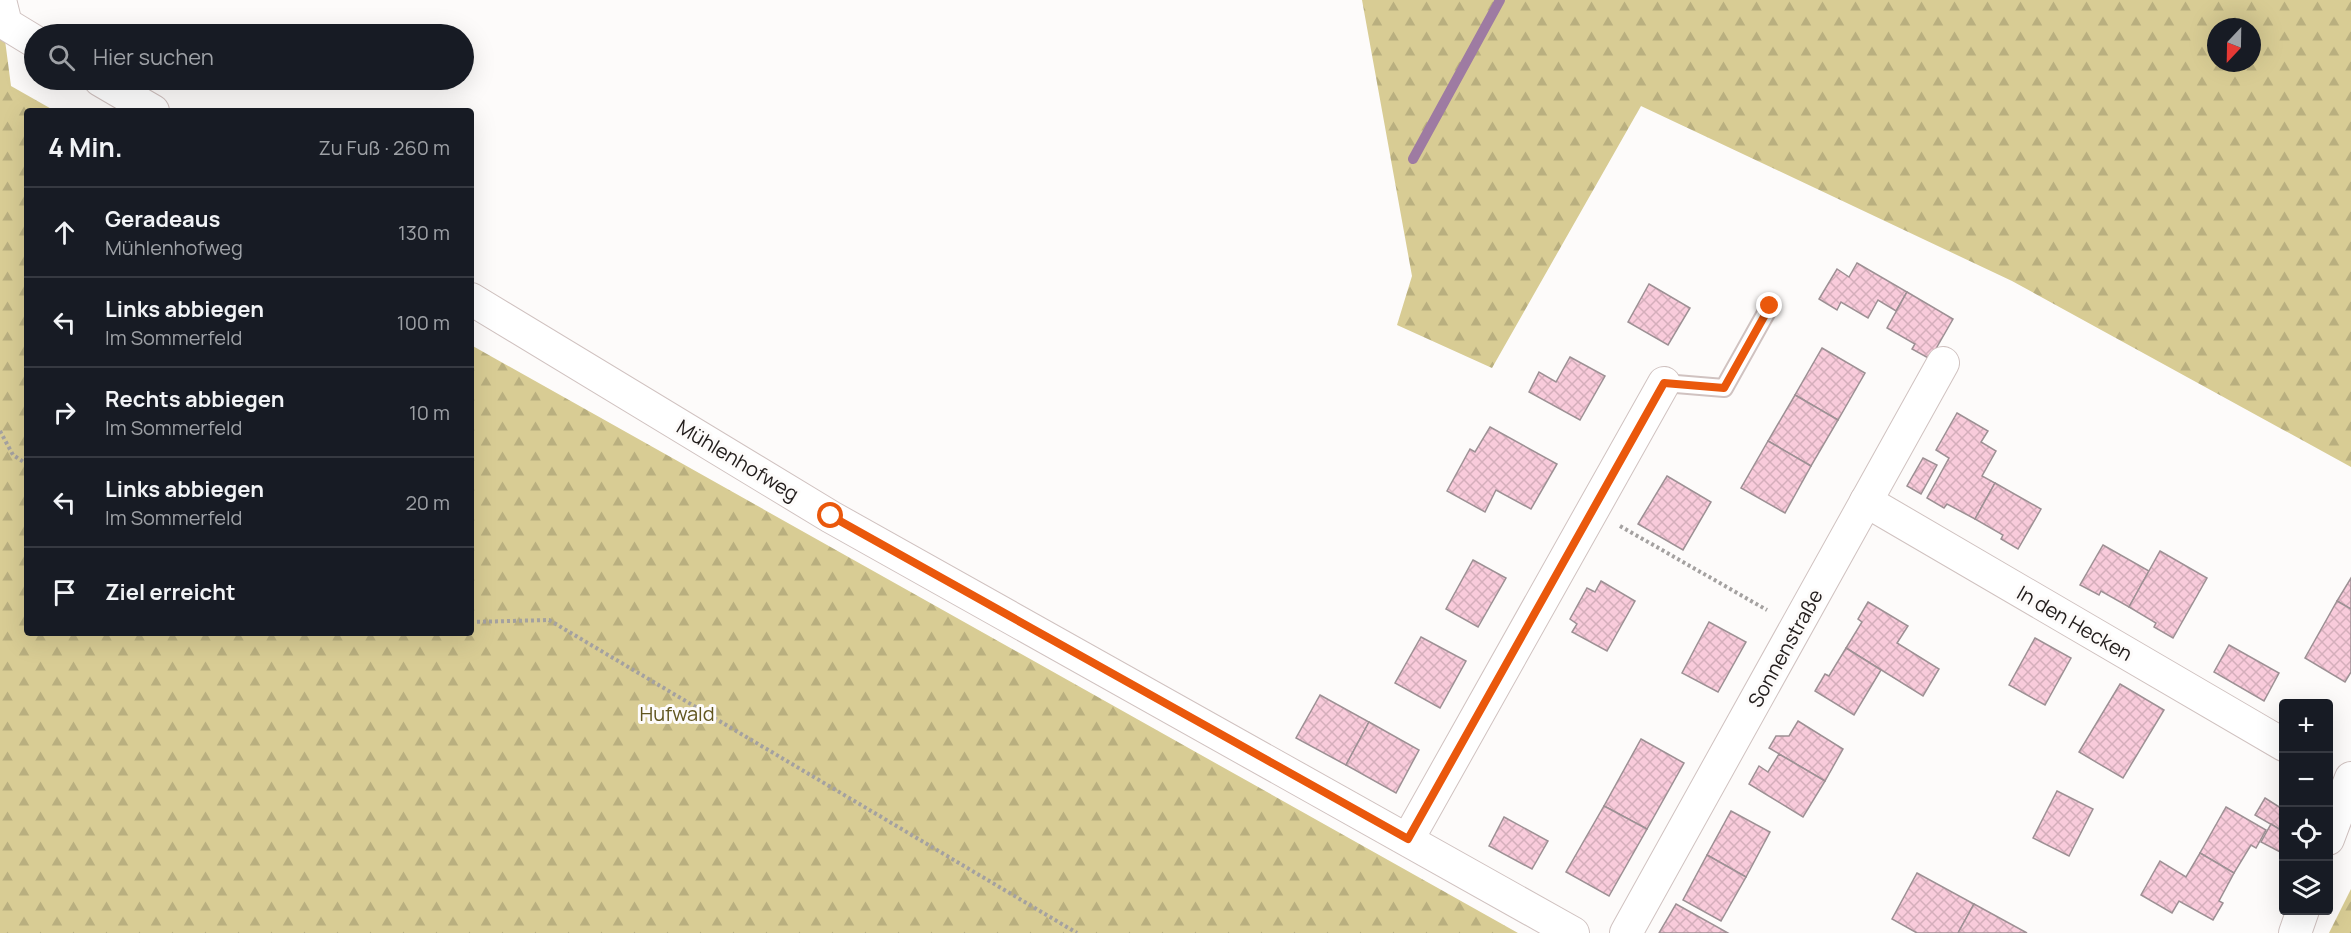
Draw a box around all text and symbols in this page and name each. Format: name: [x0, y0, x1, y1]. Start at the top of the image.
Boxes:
north arrow: [2207, 18, 2261, 72]
search box: [24, 24, 474, 90]
icon: search: [45, 41, 78, 74]
text: Hier suchen: [93, 42, 214, 72]
text: 4 Min.: [48, 129, 123, 165]
text: Zu Fuß · 260 m: [318, 134, 450, 161]
text: Geradeaus: [105, 204, 220, 234]
icon: ahead: [48, 216, 81, 249]
text: 130 m: [398, 219, 450, 246]
text: Mühlenhofweg: [105, 234, 243, 261]
route end: [1756, 292, 1782, 318]
text: Links abbiegen: [105, 294, 264, 324]
icon: left: [48, 306, 81, 339]
text: 100 m: [397, 309, 450, 336]
text: Im Sommerfeld: [105, 324, 242, 351]
text: Rechts abbiegen: [105, 384, 284, 414]
icon: right: [48, 396, 81, 429]
text: 10 m: [409, 399, 450, 426]
street label: Mühlenhofweg: [672, 413, 804, 507]
text: Im Sommerfeld: [105, 414, 242, 441]
text: Links abbiegen: [105, 474, 264, 504]
icon: left: [48, 486, 81, 519]
text: 20 m: [405, 489, 450, 516]
route start: [817, 502, 843, 528]
text: Im Sommerfeld: [105, 504, 242, 531]
icon: arrive: [48, 576, 81, 609]
text: Ziel erreicht: [105, 577, 236, 607]
street label: In den Hecken: [2012, 579, 2138, 667]
street label: Sonnenstraße: [1741, 584, 1829, 712]
map controls: [2279, 699, 2333, 915]
button: +: [2279, 699, 2333, 753]
park label: Hufwald: [639, 700, 715, 727]
button: −: [2279, 753, 2333, 807]
button: locate: [2279, 807, 2333, 861]
button: layers: [2279, 861, 2333, 915]

